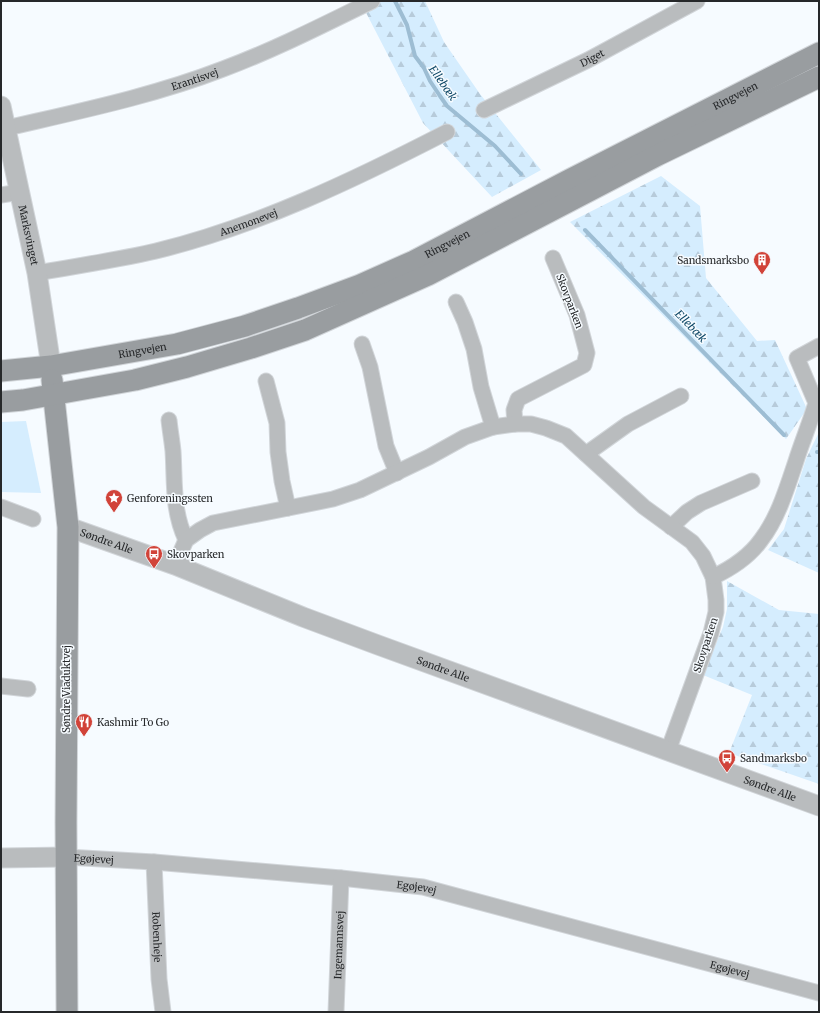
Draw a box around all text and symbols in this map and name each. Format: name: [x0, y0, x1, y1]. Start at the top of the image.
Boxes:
street label: Diget: [578, 46, 607, 70]
water label: Ellebæk: [426, 63, 460, 103]
street label: Erantisvej: [170, 65, 220, 93]
street label: Ringvejen: [711, 79, 760, 113]
street label: Marksvinget: [16, 204, 41, 267]
street label: Anemonevej: [217, 206, 280, 239]
street label: Ringvejen: [423, 227, 472, 261]
building icon: Sandsmarksbo: [752, 250, 772, 275]
place label: Sandsmarksbo: [677, 254, 749, 267]
street label: Skovparken: [553, 272, 586, 331]
water label: Ellebæk: [672, 307, 710, 345]
street label: Ringvejen: [117, 340, 168, 361]
place icon: Genforeningssten: [104, 488, 124, 513]
place label: Genforeningssten: [127, 492, 213, 505]
street label: Søndre Alle: [78, 526, 135, 557]
bus stop icon: Skovparken: [144, 544, 164, 569]
place label: Skovparken: [167, 548, 225, 561]
street label: Skovparken: [690, 615, 721, 674]
street label: Søndre Viaduktvej: [60, 645, 73, 733]
street label: Søndre Alle: [415, 654, 471, 685]
restaurant icon: Kashmir To Go: [74, 712, 94, 737]
place label: Kashmir To Go: [97, 716, 169, 729]
bus stop icon: Sandmarksbo: [717, 748, 737, 773]
place label: Sandmarksbo: [740, 752, 807, 765]
street label: Søndre Alle: [742, 773, 798, 804]
street label: Egøjevej: [73, 851, 114, 867]
street label: Egøjevej: [396, 878, 438, 897]
street label: Ingemannsvej: [331, 910, 347, 980]
street label: Robenheje: [149, 911, 164, 963]
street label: Egøjevej: [709, 958, 751, 981]

